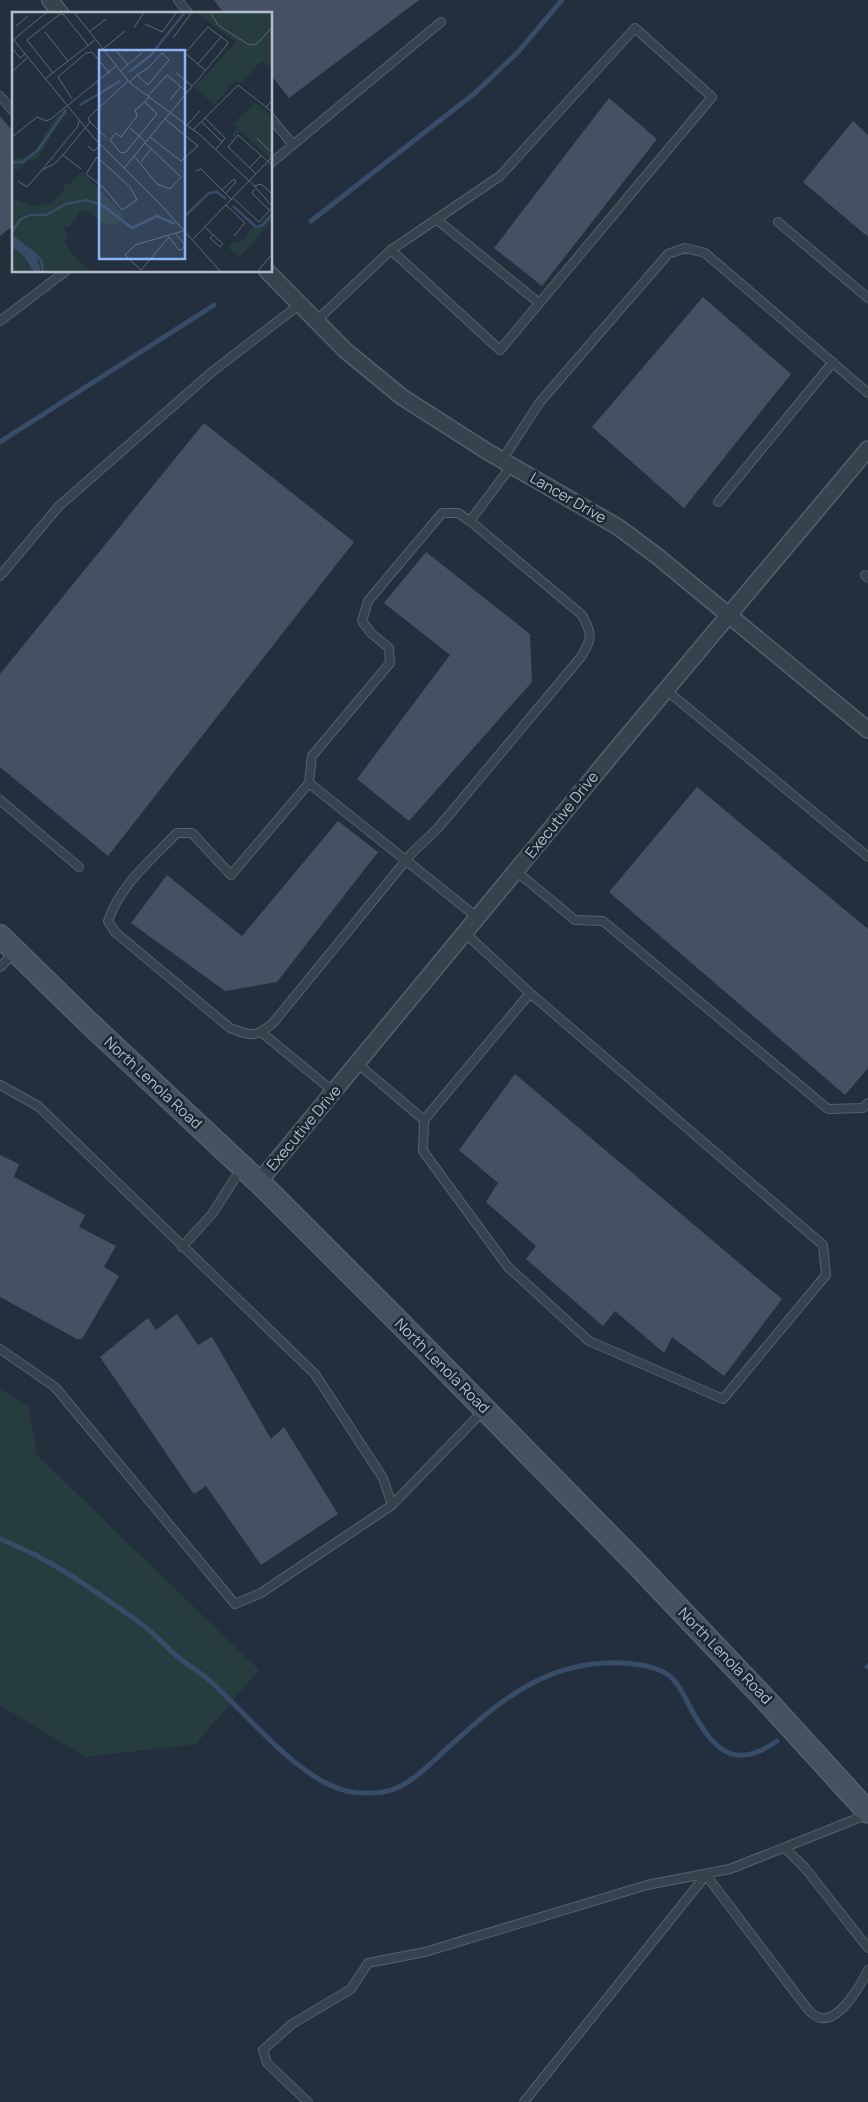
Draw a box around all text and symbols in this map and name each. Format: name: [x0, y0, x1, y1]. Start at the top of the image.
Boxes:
inset map: [12, 12, 272, 272]
street label: Lancer Drive: [526, 467, 611, 528]
street label: Executive Drive: [520, 767, 603, 862]
street label: North Lenola Road: [100, 1032, 207, 1134]
street label: Executive Drive: [262, 1080, 346, 1175]
street label: North Lenola Road: [390, 1313, 495, 1418]
street label: North Lenola Road: [674, 1603, 777, 1709]

